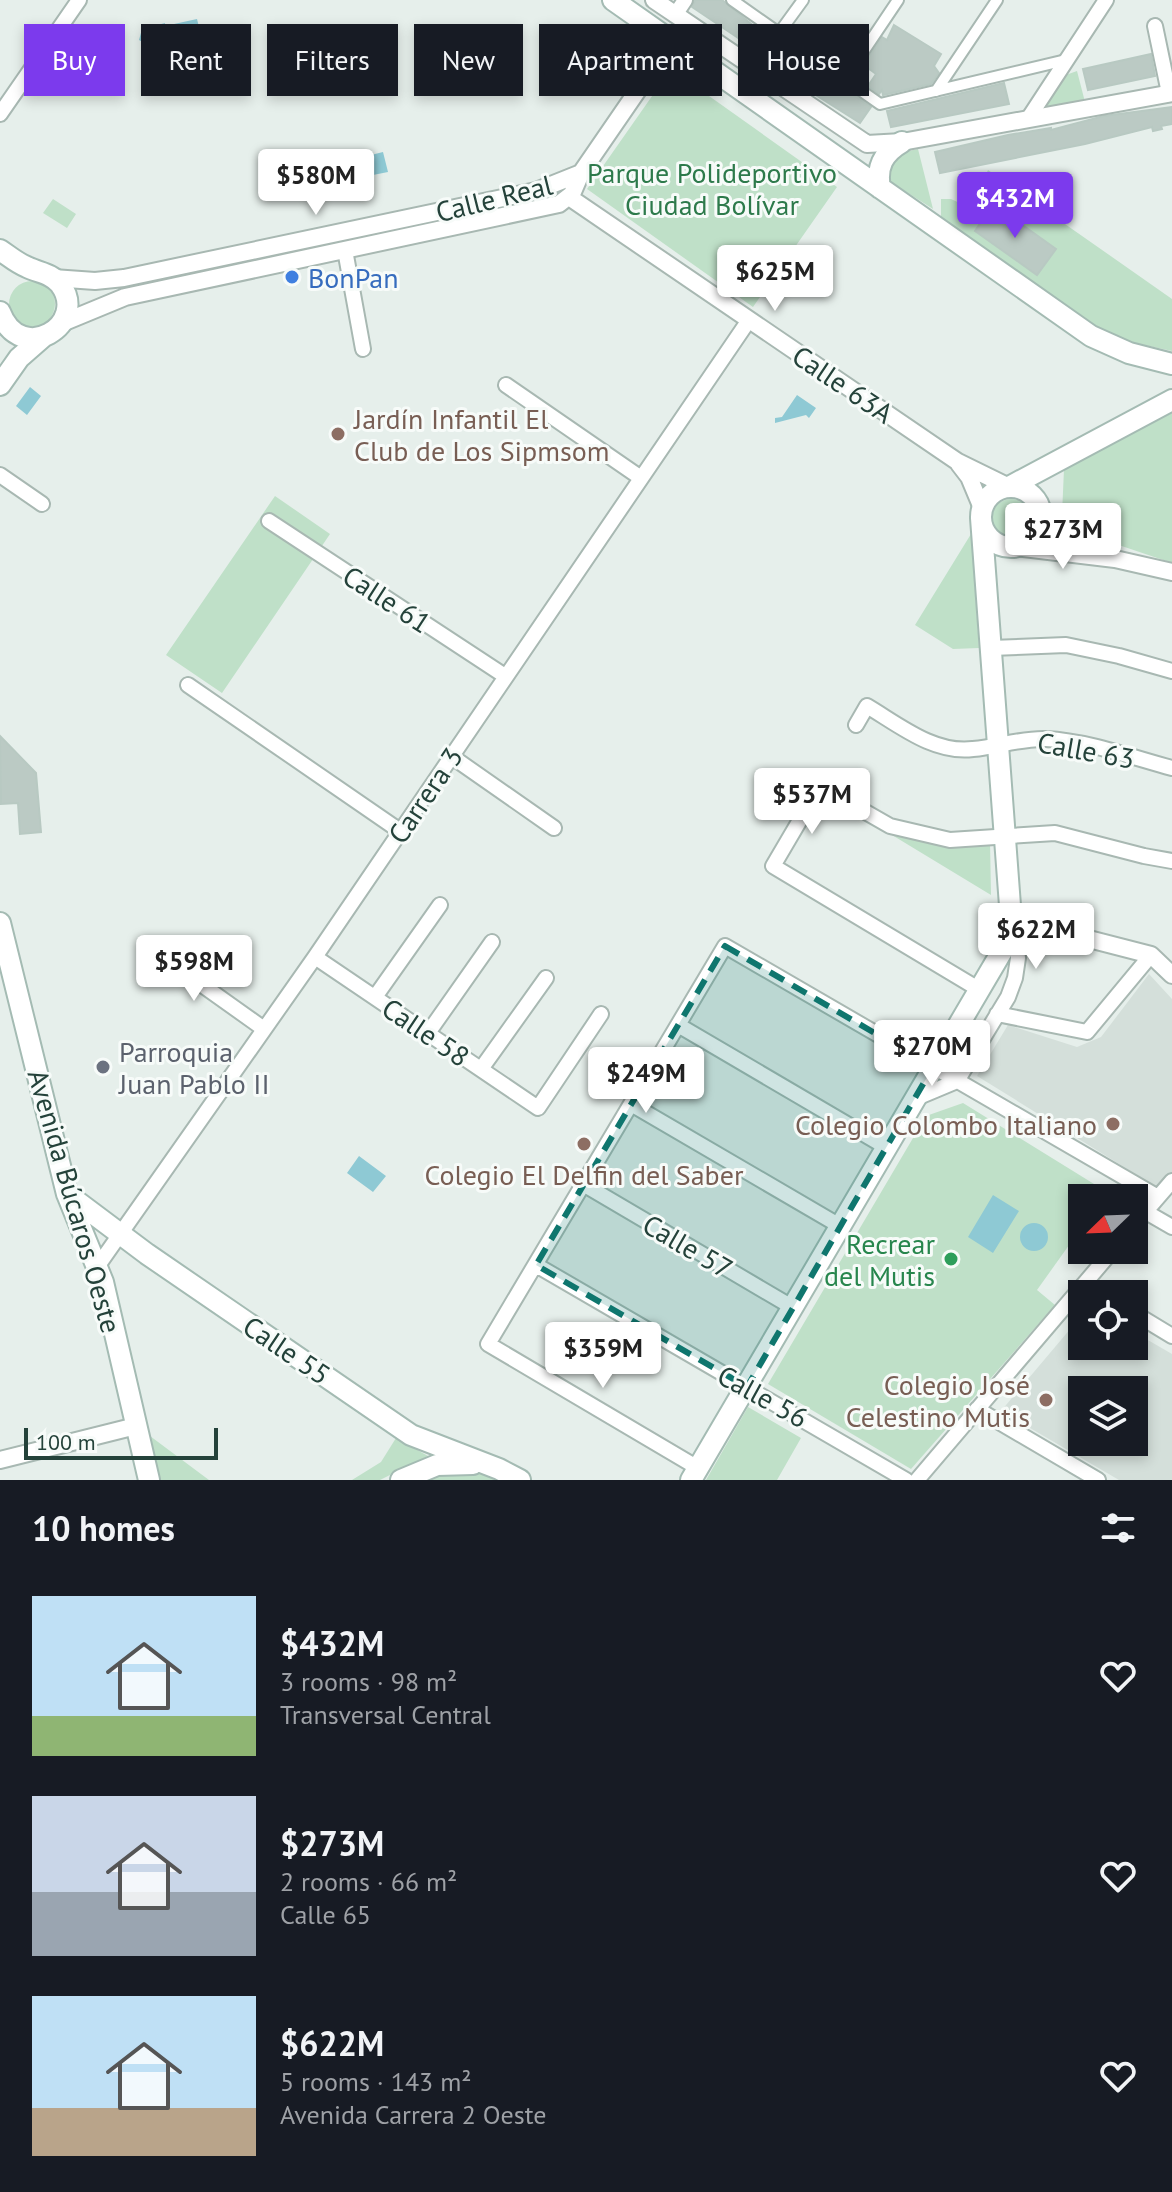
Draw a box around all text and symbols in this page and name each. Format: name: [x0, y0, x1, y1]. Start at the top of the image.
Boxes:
chip: Buy: [24, 24, 125, 96]
chip: Rent: [141, 24, 251, 96]
chip: Filters: [267, 24, 398, 96]
chip: New: [414, 24, 523, 96]
chip: Apartment: [539, 24, 722, 96]
chip: House: [738, 24, 869, 96]
pin: $580M: [260, 149, 372, 217]
park label: Parque Polideportivo Ciudad Bolívar: [587, 154, 837, 223]
text: $580M: [276, 158, 356, 191]
street label: Calle Real: [432, 166, 556, 230]
pin: $432M: [959, 172, 1071, 240]
text: $432M: [975, 181, 1055, 214]
pin: $625M: [719, 245, 831, 313]
text: $625M: [735, 254, 815, 287]
place label: BonPan: [308, 259, 399, 296]
marker: BonPan: [283, 268, 301, 286]
street label: Calle 63A: [785, 337, 901, 432]
place label: Jardín Infantil El Club de Los Sipmsom: [353, 400, 610, 469]
marker: Jardín Infantil El Club de Los Sipmsom: [329, 425, 347, 443]
pin: $273M: [1007, 503, 1119, 571]
text: $273M: [1023, 512, 1103, 545]
street label: Calle 61: [336, 557, 438, 641]
street label: Calle 63: [1035, 723, 1137, 777]
street label: Carrera 3: [379, 740, 471, 850]
pin: $537M: [756, 768, 868, 836]
text: $537M: [772, 777, 852, 810]
pin: $622M: [980, 903, 1092, 971]
text: $622M: [996, 912, 1076, 945]
pin: $598M: [138, 935, 250, 1003]
text: $598M: [154, 944, 234, 977]
street label: Calle 58: [375, 989, 477, 1075]
pin: $270M: [876, 1020, 988, 1088]
text: $270M: [892, 1029, 972, 1062]
place label: Parroquia Juan Pablo II: [118, 1033, 270, 1102]
pin: $249M: [590, 1047, 702, 1115]
text: $249M: [606, 1056, 686, 1089]
marker: Parroquia Juan Pablo II: [94, 1058, 112, 1076]
street label: Avenida Búcaros Oeste: [20, 1065, 130, 1337]
place label: Colegio Colombo Italiano: [795, 1106, 1097, 1143]
marker: Colegio Colombo Italiano: [1104, 1115, 1122, 1133]
marker: Colegio El Delfin del Saber: [575, 1135, 593, 1153]
place label: Colegio El Delfin del Saber: [425, 1156, 744, 1193]
north arrow: [1068, 1184, 1148, 1264]
map controls: [1068, 1184, 1148, 1456]
street label: Calle 57: [636, 1205, 740, 1287]
place label: Recrear del Mutis: [824, 1225, 935, 1294]
marker: Recrear del Mutis: [942, 1250, 960, 1268]
button: locate: [1068, 1280, 1148, 1360]
street label: Calle 55: [236, 1307, 338, 1393]
pin: $359M: [547, 1322, 659, 1390]
text: $359M: [563, 1331, 643, 1364]
street label: Calle 56: [711, 1356, 815, 1436]
place label: Colegio José Celestino Mutis: [846, 1366, 1030, 1435]
button: layers: [1068, 1376, 1148, 1456]
marker: Colegio José Celestino Mutis: [1037, 1391, 1055, 1409]
scale bar: [24, 1424, 218, 1460]
text: 100 m: [36, 1428, 96, 1456]
text: 10 homes: [32, 1506, 175, 1550]
icon: filters: [1096, 1506, 1140, 1550]
text: $432M: [280, 1621, 384, 1665]
icon: home: [96, 1628, 192, 1724]
icon: heart: [1096, 1654, 1140, 1698]
text: 3 rooms · 98 m²: [280, 1665, 457, 1698]
text: Transversal Central: [280, 1698, 491, 1731]
text: $273M: [280, 1821, 384, 1865]
icon: home: [96, 1828, 192, 1924]
icon: heart: [1096, 1854, 1140, 1898]
text: 2 rooms · 66 m²: [280, 1865, 457, 1898]
text: Calle 65: [280, 1898, 371, 1931]
text: $622M: [280, 2021, 384, 2065]
icon: home: [96, 2028, 192, 2124]
icon: heart: [1096, 2054, 1140, 2098]
text: 5 rooms · 143 m²: [280, 2065, 472, 2098]
text: Avenida Carrera 2 Oeste: [280, 2098, 546, 2131]

